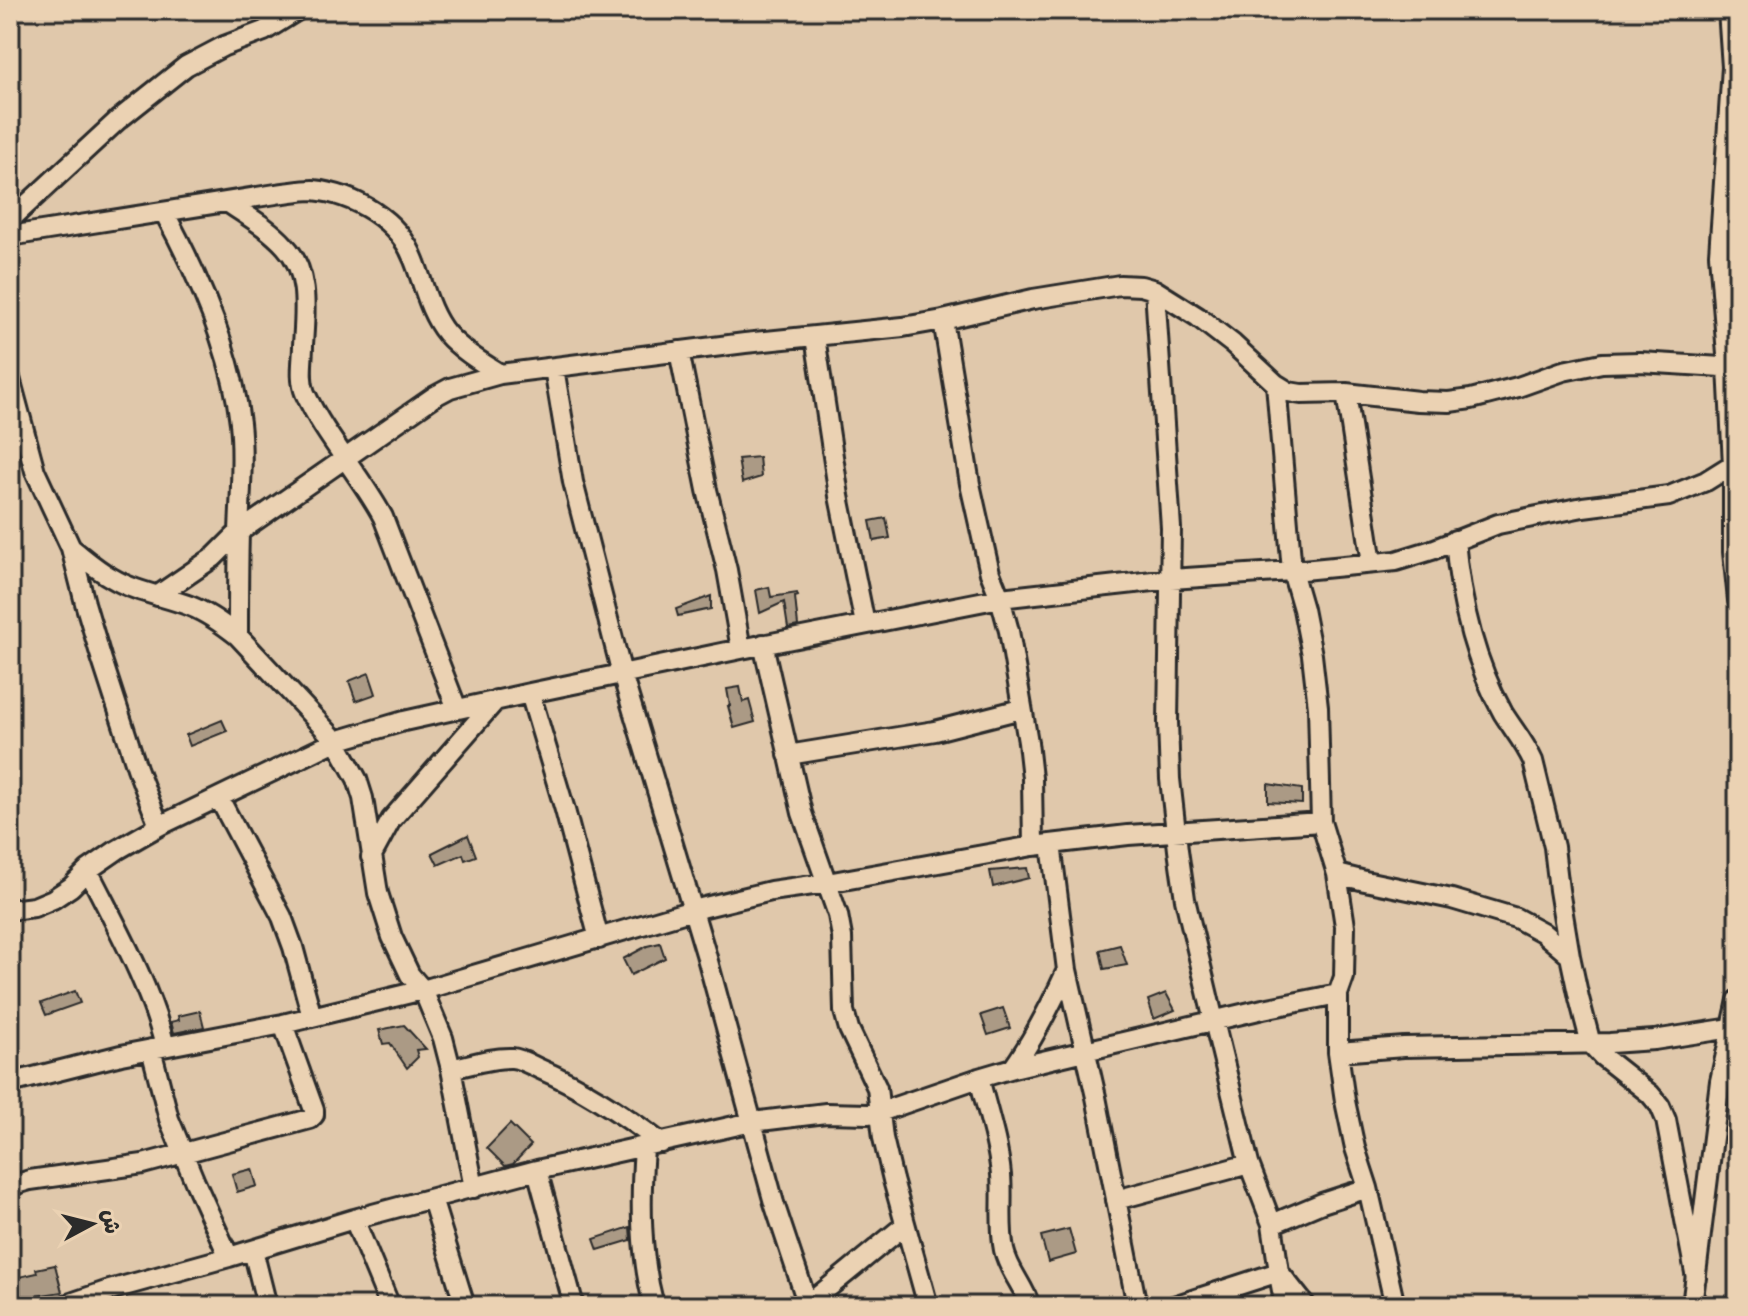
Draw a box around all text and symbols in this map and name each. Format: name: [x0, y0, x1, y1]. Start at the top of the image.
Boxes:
north arrow: [52, 1184, 132, 1264]
text: ش: [92, 1208, 125, 1236]

